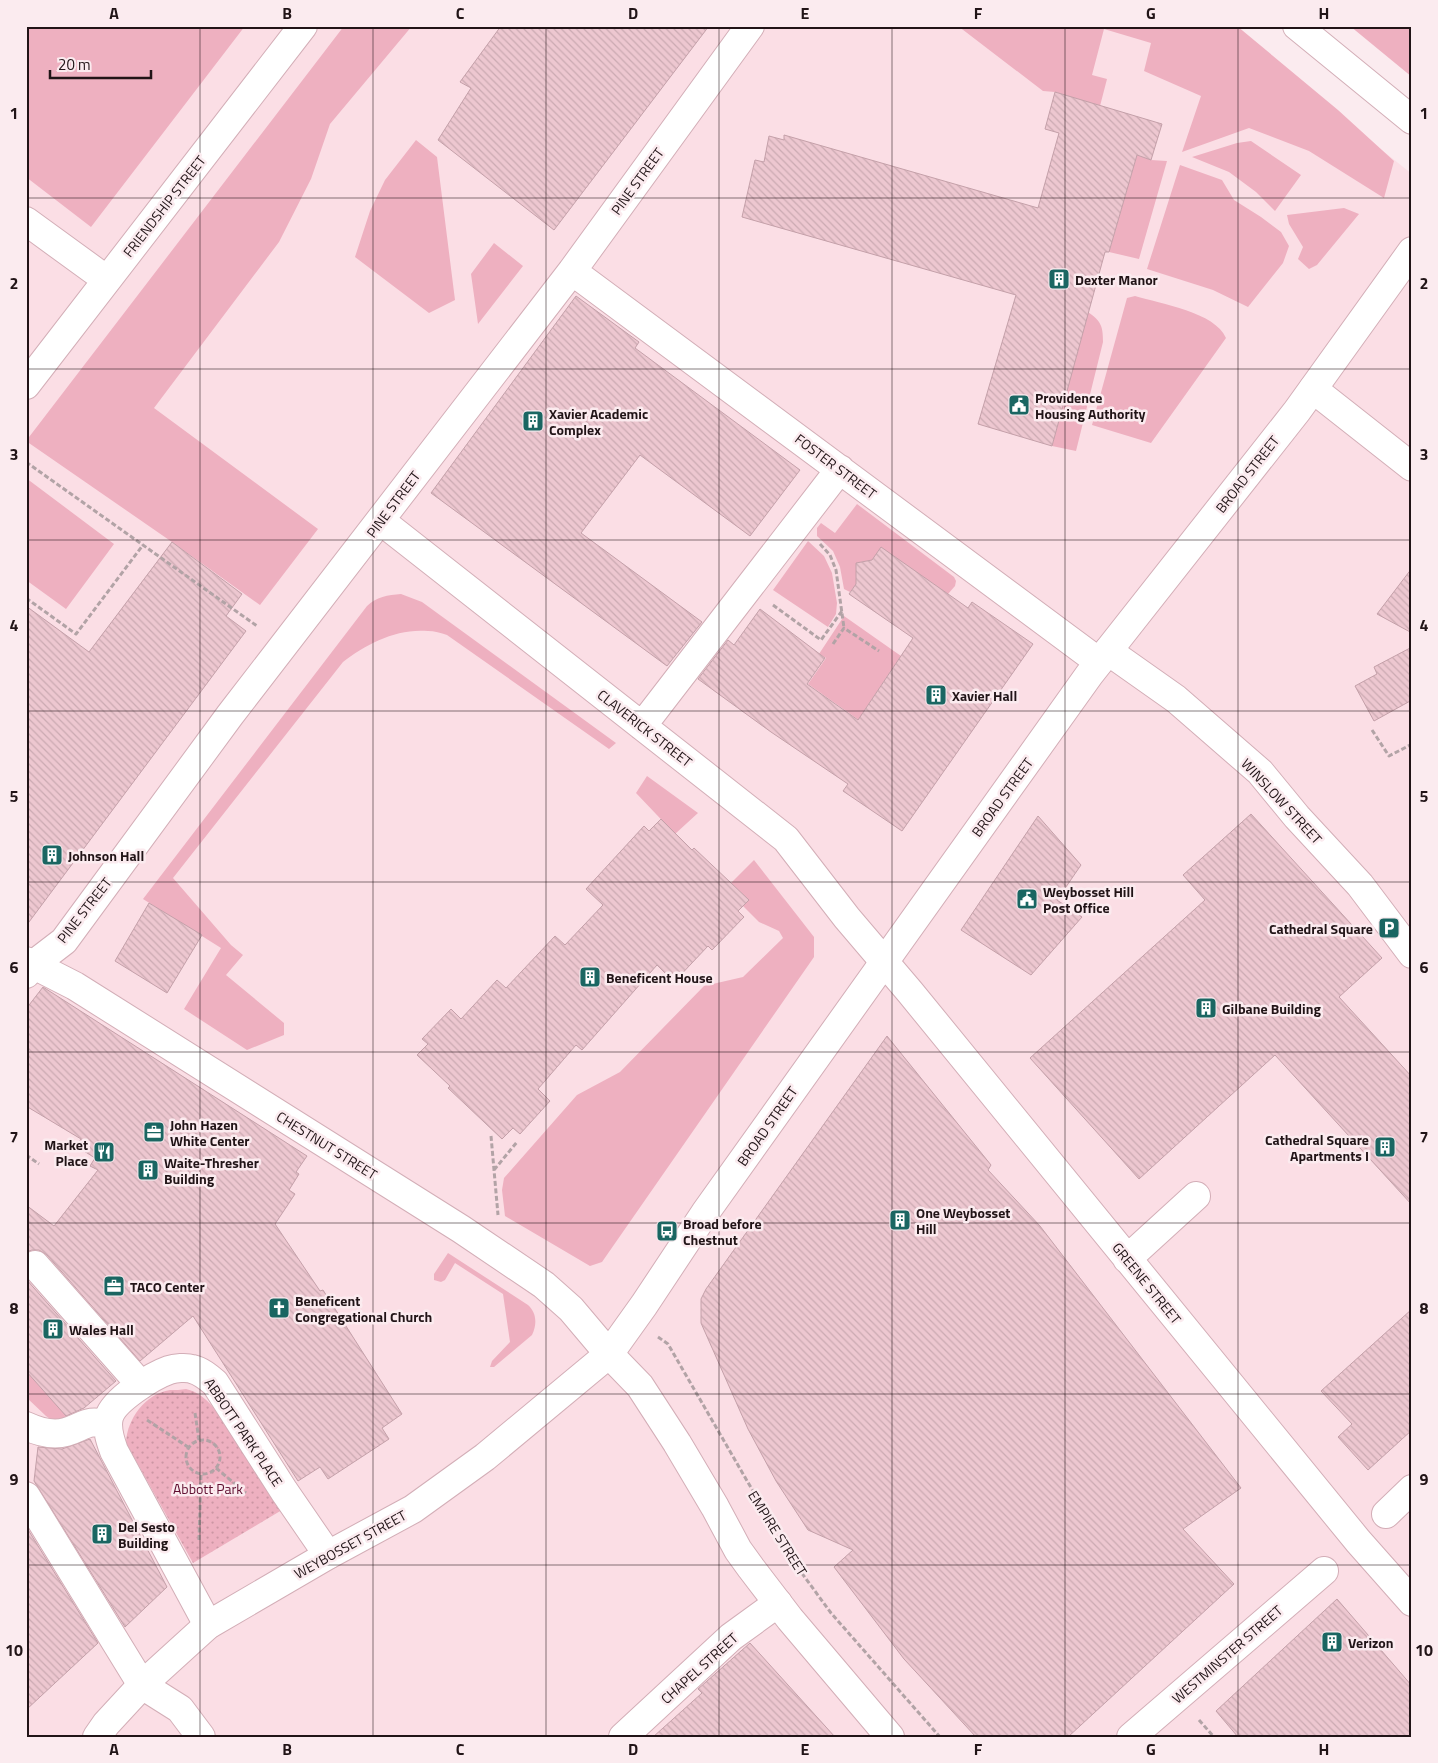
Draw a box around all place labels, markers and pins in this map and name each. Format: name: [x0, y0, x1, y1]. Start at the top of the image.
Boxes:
building icon: Dexter Manor: [1047, 267, 1071, 291]
place label: Dexter Manor: [1075, 269, 1158, 290]
place label: Providence Housing Authority: [1035, 387, 1145, 424]
public building icon: Providence Housing Authority: [1007, 393, 1031, 417]
place label: Xavier Academic Complex: [549, 403, 648, 440]
building icon: Xavier Academic Complex: [521, 409, 545, 433]
building icon: Xavier Hall: [924, 683, 948, 707]
place label: Xavier Hall: [952, 685, 1017, 706]
building icon: Johnson Hall: [40, 843, 64, 867]
place label: Johnson Hall: [68, 845, 144, 866]
place label: Weybosset Hill Post Office: [1043, 881, 1134, 918]
public building icon: Weybosset Hill Post Office: [1015, 887, 1039, 911]
parking icon: Cathedral Square: [1377, 916, 1401, 940]
place label: Cathedral Square: [1269, 918, 1373, 939]
building icon: Beneficent House: [578, 965, 602, 989]
place label: Beneficent House: [606, 967, 713, 988]
building icon: Gilbane Building: [1194, 996, 1218, 1020]
place label: Gilbane Building: [1222, 998, 1321, 1019]
place label: John Hazen White Center: [170, 1114, 250, 1151]
office icon: John Hazen White Center: [142, 1120, 166, 1144]
place label: Cathedral Square Apartments I: [1265, 1129, 1369, 1166]
place label: Market Place: [44, 1134, 88, 1171]
building icon: Cathedral Square Apartments I: [1373, 1135, 1397, 1159]
restaurant icon: Market Place: [92, 1140, 116, 1164]
place label: Waite-Thresher Building: [164, 1152, 259, 1189]
building icon: Waite-Thresher Building: [136, 1158, 160, 1182]
place label: One Weybosset Hill: [916, 1202, 1010, 1239]
building icon: One Weybosset Hill: [888, 1208, 912, 1232]
place label: Broad before Chestnut: [683, 1213, 762, 1250]
bus stop icon: Broad before Chestnut: [655, 1219, 679, 1243]
office icon: TACO Center: [102, 1274, 126, 1298]
place label: TACO Center: [130, 1276, 205, 1297]
place label: Beneficent Congregational Church: [295, 1290, 432, 1327]
church icon: Beneficent Congregational Church: [267, 1296, 291, 1320]
building icon: Wales Hall: [41, 1317, 65, 1341]
place label: Wales Hall: [69, 1319, 134, 1340]
place label: Del Sesto Building: [118, 1516, 175, 1553]
building icon: Del Sesto Building: [90, 1522, 114, 1546]
building icon: Verizon: [1320, 1630, 1344, 1654]
place label: Verizon: [1348, 1632, 1394, 1653]

